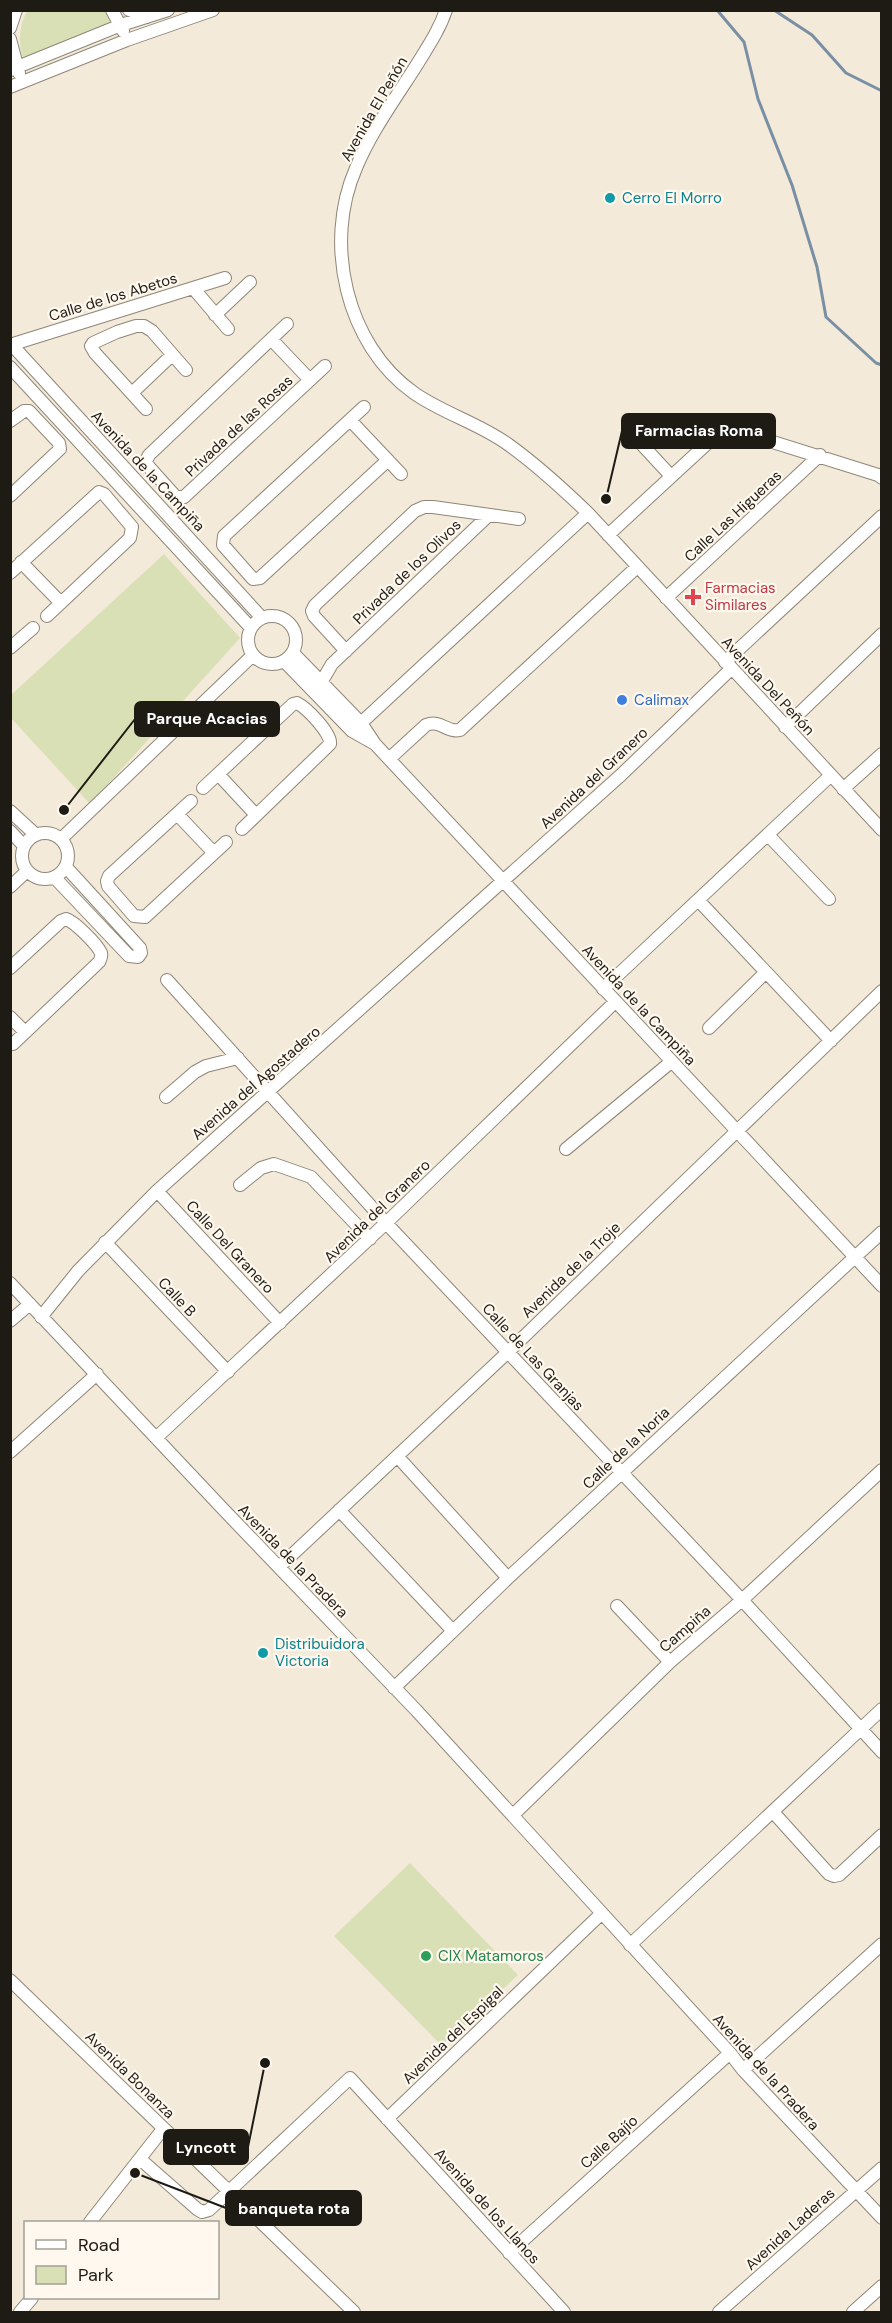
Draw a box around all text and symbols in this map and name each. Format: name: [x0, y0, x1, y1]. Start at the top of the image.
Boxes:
street label: Avenida El Peñón: [336, 53, 412, 165]
place label: Cerro El Morro: [622, 188, 722, 208]
marker: Cerro El Morro: [603, 191, 617, 205]
street label: Calle de los Abetos: [46, 268, 180, 326]
street label: Privada de las Rosas: [181, 371, 297, 481]
street label: Avenida de la Campiña: [87, 406, 209, 536]
callout: Farmacias Roma: [622, 414, 775, 448]
text: Farmacias Roma: [635, 420, 763, 441]
street label: Calle Las Higueras: [680, 466, 786, 566]
street label: Privada de los Olivos: [349, 515, 465, 629]
place label: Farmacias Similares: [705, 578, 776, 615]
marker: Farmacias Similares: [686, 590, 700, 604]
street label: Avenida Del Peñón: [717, 632, 819, 740]
place label: Calimax: [634, 690, 689, 710]
marker: Calimax: [615, 693, 629, 707]
callout: Parque Acacias: [135, 702, 279, 736]
text: Parque Acacias: [147, 708, 267, 729]
street label: Avenida del Granero: [536, 723, 652, 833]
street label: Avenida de la Campiña: [578, 940, 700, 1070]
street label: Avenida del Agostadero: [187, 1021, 325, 1145]
street label: Avenida del Granero: [319, 1155, 435, 1267]
street label: Calle Del Granero: [182, 1196, 279, 1298]
street label: Avenida de la Troje: [517, 1218, 625, 1322]
street label: Calle B: [154, 1273, 200, 1321]
street label: Calle de Las Granjas: [478, 1299, 588, 1415]
street label: Calle de la Noria: [578, 1402, 674, 1494]
street label: Avenida de la Pradera: [234, 1500, 352, 1622]
street label: Campiña: [655, 1601, 715, 1657]
place label: Distribuidora Victoria: [275, 1634, 365, 1671]
marker: Distribuidora Victoria: [256, 1646, 270, 1660]
place label: CIX Matamoros: [438, 1946, 544, 1966]
marker: CIX Matamoros: [419, 1949, 433, 1963]
street label: Avenida del Espigal: [398, 1982, 508, 2088]
street label: Avenida de la Pradera: [708, 2009, 824, 2135]
street label: Avenida Bonanza: [81, 2027, 179, 2123]
street label: Calle Bajío: [576, 2111, 642, 2173]
callout: Lyncott: [164, 2130, 248, 2164]
text: Lyncott: [176, 2137, 236, 2158]
street label: Avenida de los Llanos: [430, 2144, 544, 2268]
street label: Avenida Laderas: [741, 2183, 839, 2275]
callout: banqueta rota: [226, 2191, 361, 2225]
text: banqueta rota: [238, 2198, 350, 2219]
legend: [24, 2221, 219, 2299]
text: Road: [78, 2233, 120, 2257]
text: Park: [78, 2263, 114, 2287]

